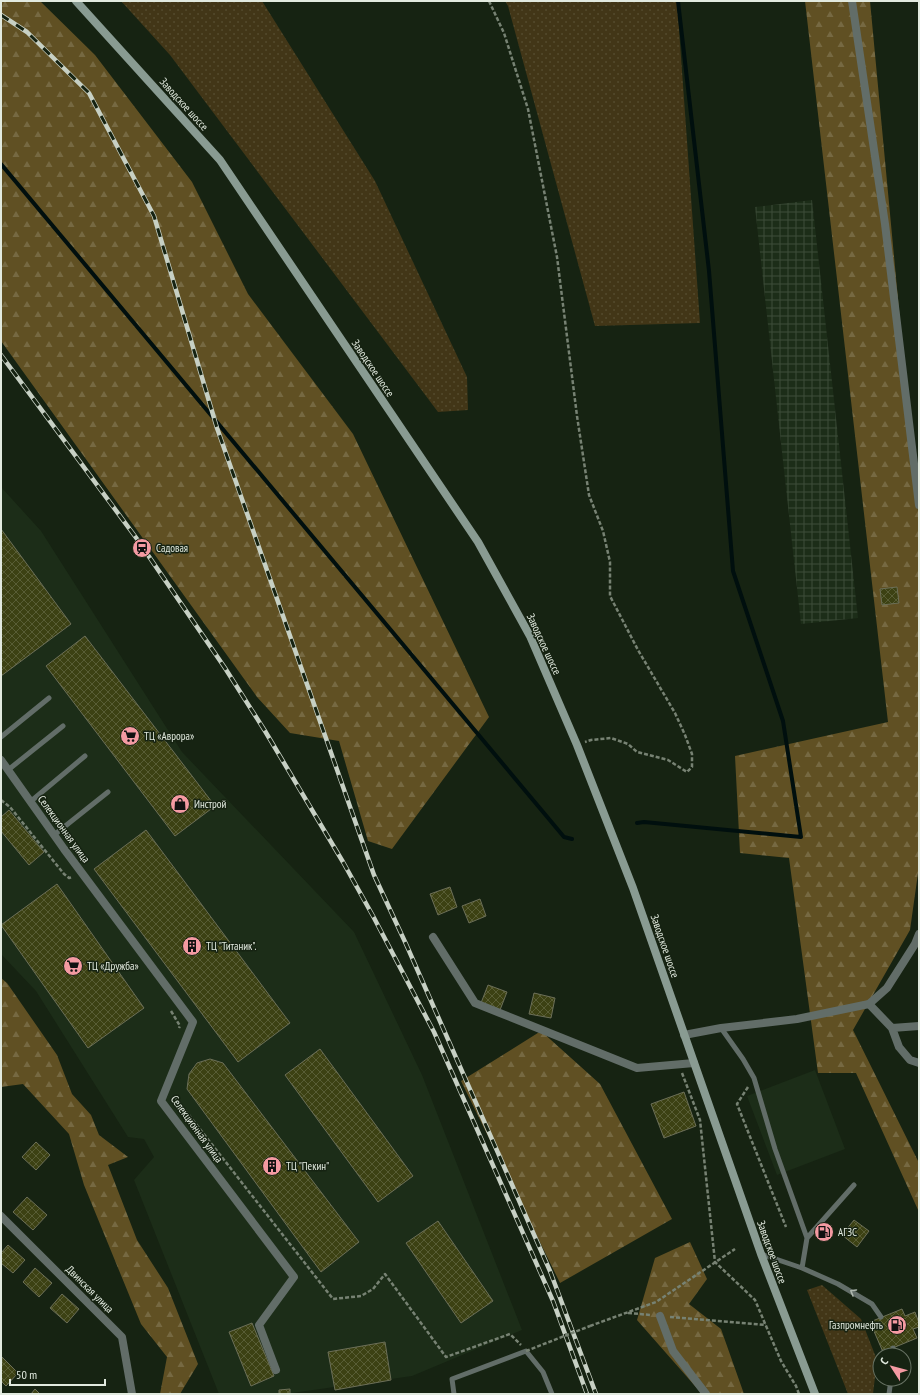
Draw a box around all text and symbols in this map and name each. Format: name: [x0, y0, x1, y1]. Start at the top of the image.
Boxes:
street label: Заводское шоссе: [157, 75, 212, 134]
street label: Заводское шоссе: [349, 337, 398, 400]
station icon: Садовая: [131, 537, 153, 559]
place label: Садовая: [156, 541, 188, 555]
street label: Заводское шоссе: [524, 611, 565, 677]
supermarket icon: ТЦ «Аврора»: [119, 725, 141, 747]
place label: ТЦ «Аврора»: [144, 729, 194, 743]
street label: Селекционная улица: [35, 793, 93, 865]
shop icon: Инстрой: [169, 793, 191, 815]
place label: Инстрой: [194, 797, 227, 811]
street label: Заводское шоссе: [648, 912, 683, 980]
building icon: ТЦ "Титаник".: [181, 935, 203, 957]
place label: ТЦ "Титаник".: [206, 939, 256, 953]
supermarket icon: ТЦ «Дружба»: [62, 955, 84, 977]
place label: ТЦ «Дружба»: [87, 959, 139, 973]
street label: Селекционная улица: [168, 1093, 226, 1165]
building icon: ТЦ "Пекин": [261, 1155, 283, 1177]
place label: ТЦ "Пекин": [286, 1159, 329, 1173]
street label: Заводское шоссе: [754, 1219, 790, 1286]
fuel station icon: АГЗС: [813, 1221, 835, 1243]
place label: АГЗС: [838, 1225, 857, 1239]
street label: Двинская улица: [63, 1262, 117, 1316]
one-way arrow: [850, 1290, 857, 1297]
fuel station icon: Газпромнефть: [886, 1314, 908, 1336]
place label: Газпромнефть: [829, 1318, 883, 1332]
north arrow: [872, 1347, 912, 1387]
text: С: [877, 1355, 891, 1367]
scale bar: [10, 1361, 105, 1387]
text: 50 m: [16, 1367, 37, 1382]

